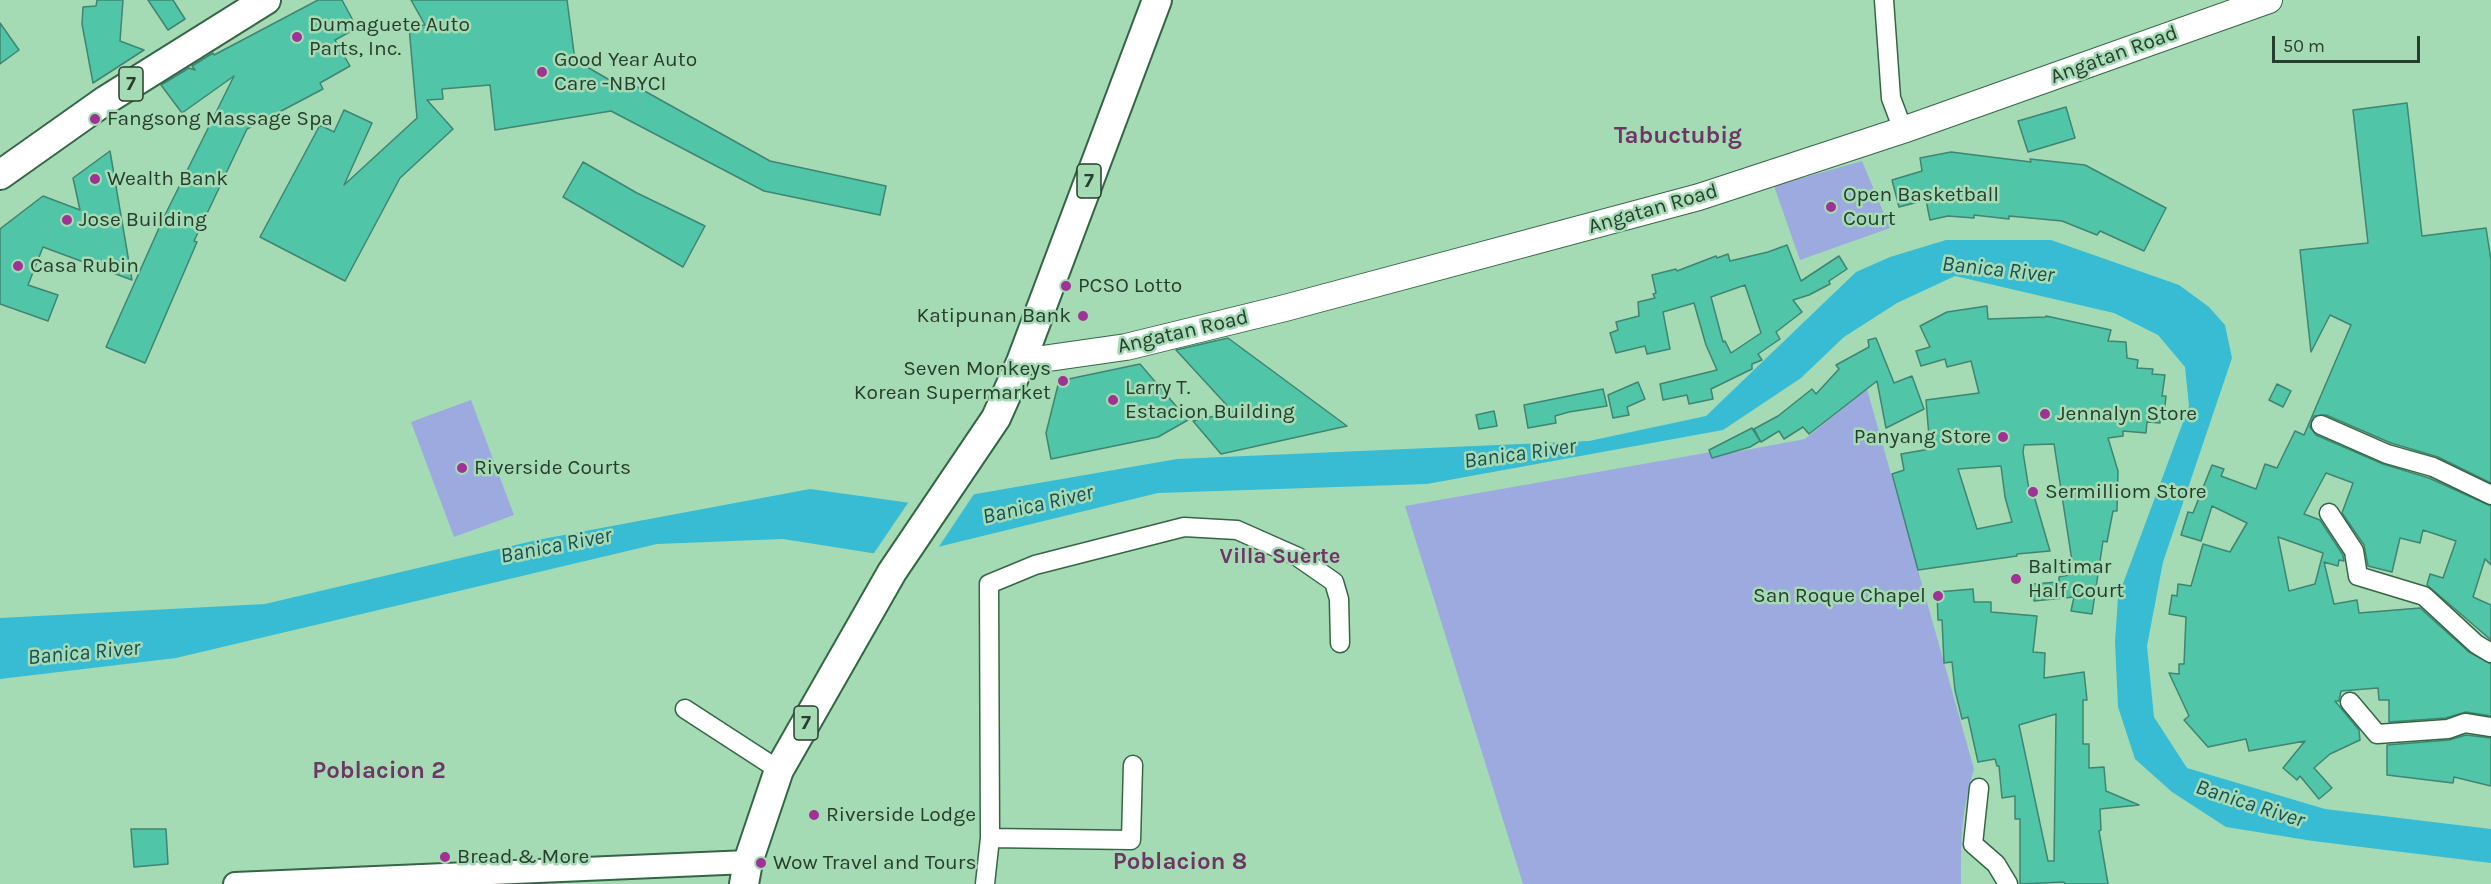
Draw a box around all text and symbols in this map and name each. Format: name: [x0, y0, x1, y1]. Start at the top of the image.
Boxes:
place label: Dumaguete Auto Parts, Inc.: [309, 12, 470, 62]
street label: Angatan Road: [2047, 20, 2181, 90]
scale bar: [2275, 24, 2424, 62]
marker: Dumaguete Auto Parts, Inc.: [290, 30, 304, 44]
text: 50 m: [2283, 35, 2325, 57]
place label: Good Year Auto Care -NBYCI: [554, 47, 697, 97]
marker: Good Year Auto Care -NBYCI: [535, 65, 549, 79]
road number: 7: [119, 67, 143, 101]
place label: Fangsong Massage Spa: [107, 106, 333, 132]
marker: Fangsong Massage Spa: [88, 112, 102, 126]
district label: Tabuctubig: [1614, 122, 1742, 150]
road number: 7: [1077, 164, 1101, 198]
place label: Wealth Bank: [107, 166, 228, 192]
marker: Wealth Bank: [88, 172, 102, 186]
street label: Angatan Road: [1585, 178, 1721, 240]
place label: Open Basketball Court: [1843, 182, 1999, 232]
marker: Open Basketball Court: [1824, 200, 1838, 214]
place label: Jose Building: [79, 207, 207, 233]
marker: Jose Building: [60, 213, 74, 227]
water label: Banica River: [1940, 251, 2056, 289]
place label: Casa Rubin: [30, 253, 139, 279]
marker: Casa Rubin: [11, 259, 25, 273]
place label: PCSO Lotto: [1078, 273, 1182, 299]
marker: PCSO Lotto: [1059, 279, 1073, 293]
place label: Katipunan Bank: [917, 303, 1071, 329]
street label: Angatan Road: [1115, 305, 1251, 359]
marker: Katipunan Bank: [1076, 309, 1090, 323]
place label: Seven Monkeys Korean Supermarket: [854, 356, 1051, 406]
marker: Seven Monkeys Korean Supermarket: [1056, 374, 1070, 388]
place label: Larry T. Estacion Building: [1125, 375, 1295, 425]
marker: Larry T. Estacion Building: [1106, 393, 1120, 407]
place label: Jennalyn Store: [2057, 401, 2197, 427]
marker: Jennalyn Store: [2038, 407, 2052, 421]
place label: Panyang Store: [1854, 424, 1991, 450]
marker: Panyang Store: [1996, 430, 2010, 444]
water label: Banica River: [1462, 433, 1578, 475]
place label: Riverside Courts: [474, 455, 631, 481]
marker: Riverside Courts: [455, 461, 469, 475]
water label: Banica River: [980, 479, 1096, 531]
place label: Sermilliom Store: [2045, 479, 2207, 505]
marker: Sermilliom Store: [2026, 485, 2040, 499]
water label: Banica River: [498, 522, 614, 570]
district label: Villa Suerte: [1220, 544, 1340, 570]
place label: Baltimar Half Court: [2028, 554, 2124, 604]
marker: Baltimar Half Court: [2009, 572, 2023, 586]
place label: San Roque Chapel: [1753, 583, 1926, 609]
marker: San Roque Chapel: [1931, 589, 1945, 603]
water label: Banica River: [27, 635, 141, 671]
road number: 7: [794, 706, 818, 740]
district label: Poblacion 2: [312, 757, 446, 785]
water label: Banica River: [2192, 774, 2308, 834]
place label: Riverside Lodge: [826, 802, 976, 828]
marker: Riverside Lodge: [807, 808, 821, 822]
place label: Bread & More: [457, 844, 589, 870]
district label: Poblacion 8: [1113, 848, 1247, 876]
marker: Bread & More: [438, 850, 452, 864]
place label: Wow Travel and Tours: [773, 850, 976, 876]
marker: Wow Travel and Tours: [754, 856, 768, 870]

